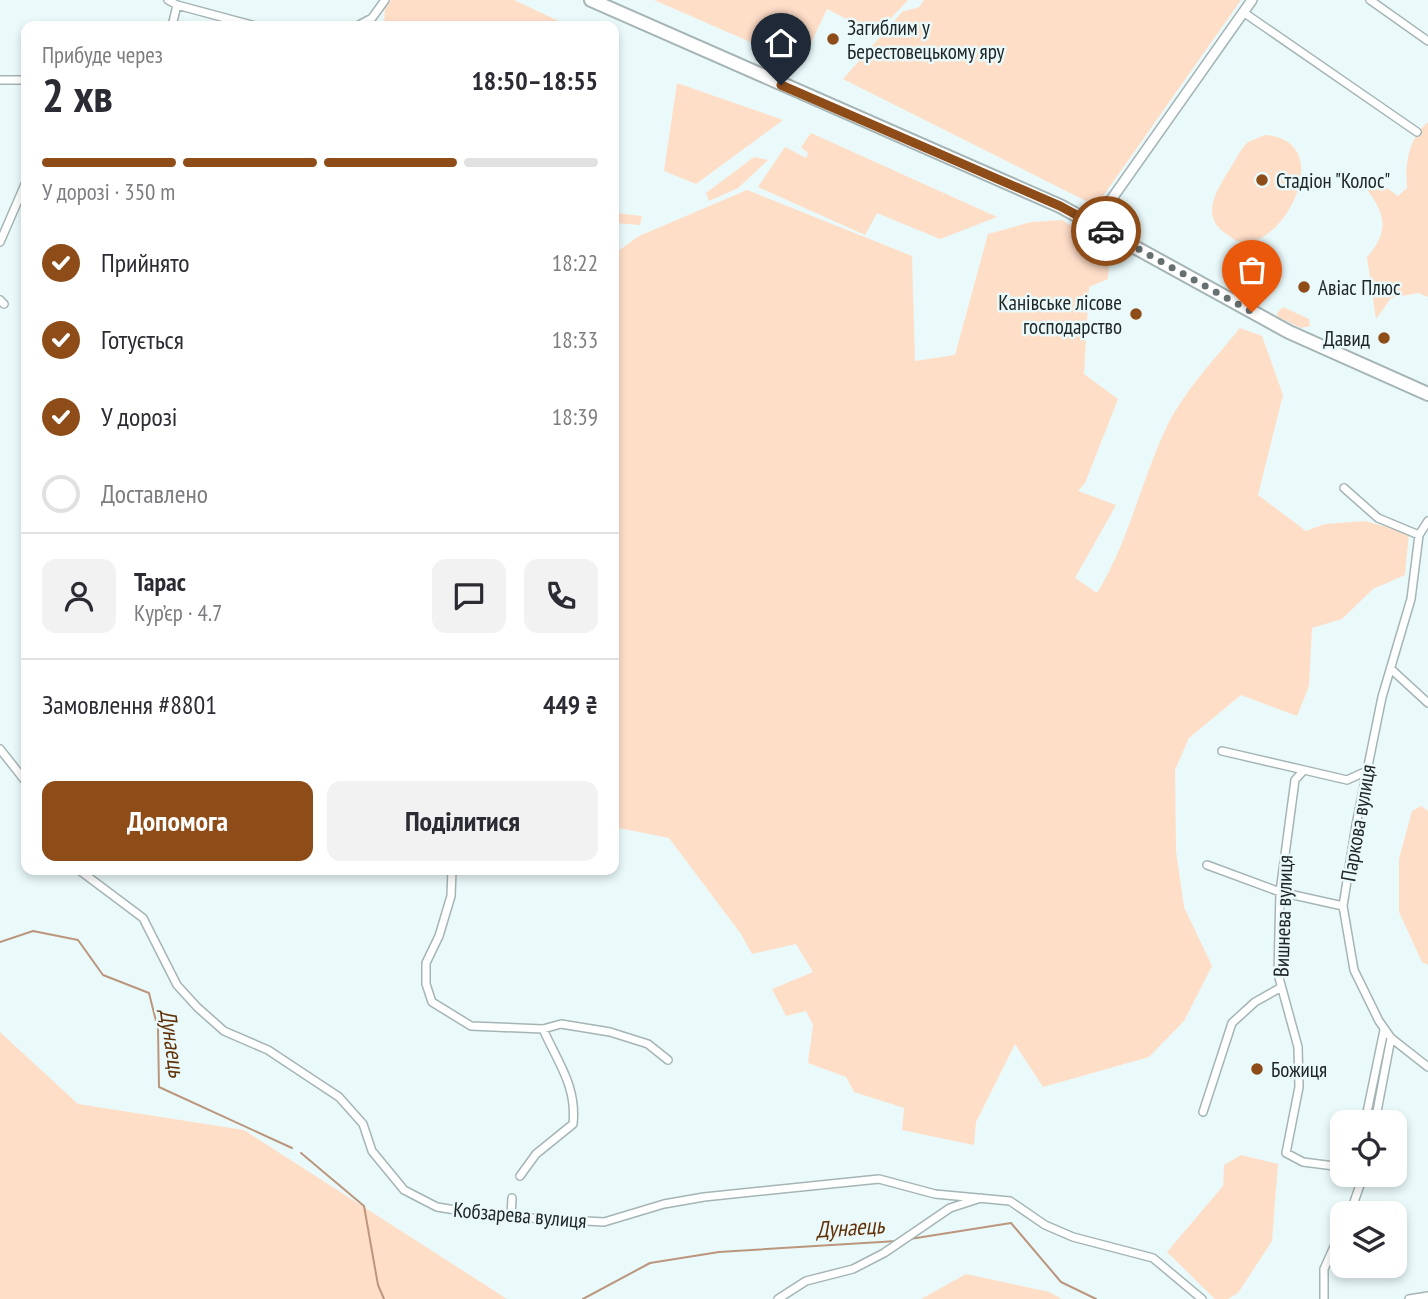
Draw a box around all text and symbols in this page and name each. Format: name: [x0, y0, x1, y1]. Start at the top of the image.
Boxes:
pin: [751, 13, 811, 85]
place label: Загиблим у Берестовецькому яру: [847, 14, 1005, 65]
icon: home: [762, 24, 800, 62]
marker: Загиблим у Берестовецькому яру: [825, 31, 841, 47]
text: Прибуде через: [42, 40, 163, 69]
text: 18:50–18:55: [471, 64, 598, 97]
text: 2 хв: [42, 65, 113, 125]
place label: Стадіон "Колос": [1276, 167, 1390, 194]
marker: Стадіон "Колос": [1254, 172, 1270, 188]
text: У дорозі · 350 m: [42, 177, 175, 206]
courier: [1071, 196, 1141, 266]
icon: car: [1087, 212, 1125, 250]
pin: [1222, 240, 1282, 312]
icon: check: [42, 244, 80, 282]
text: Прийнято: [101, 246, 189, 279]
text: 18:22: [552, 248, 598, 277]
icon: bag: [1233, 251, 1271, 289]
place label: Авіас Плюс: [1318, 274, 1401, 301]
marker: Авіас Плюс: [1296, 279, 1312, 295]
place label: Канівське лісове господарство: [998, 289, 1122, 340]
marker: Канівське лісове господарство: [1128, 306, 1144, 322]
icon: check: [42, 321, 80, 359]
text: Готується: [101, 323, 184, 356]
text: 18:33: [552, 325, 598, 354]
place label: Давид: [1323, 325, 1370, 352]
marker: Давид: [1376, 330, 1392, 346]
icon: check: [42, 398, 80, 436]
text: У дорозі: [101, 400, 178, 433]
text: 18:39: [552, 402, 598, 431]
text: Доставлено: [101, 477, 208, 510]
button: person: [42, 559, 116, 633]
button: chat: [432, 559, 506, 633]
button: phone: [524, 559, 598, 633]
text: Тарас: [134, 565, 186, 598]
text: Кур’єр · 4.7: [134, 598, 222, 627]
text: Замовлення #8801: [42, 688, 217, 721]
text: 449 ₴: [543, 688, 598, 721]
street label: Паркова вулиця: [1334, 762, 1382, 884]
button: Допомога: [42, 781, 313, 861]
button: Поділитися: [327, 781, 598, 861]
street label: Вишнева вулиця: [1267, 855, 1299, 977]
water label: Дунаець: [154, 1006, 192, 1080]
place label: Божиця: [1271, 1056, 1327, 1083]
marker: Божиця: [1249, 1061, 1265, 1077]
map controls: [1330, 1110, 1407, 1278]
button: locate: [1330, 1110, 1407, 1187]
street label: Кобзарева вулиця: [452, 1196, 588, 1234]
button: layers: [1330, 1201, 1407, 1278]
water label: Дунаець: [814, 1210, 886, 1244]

